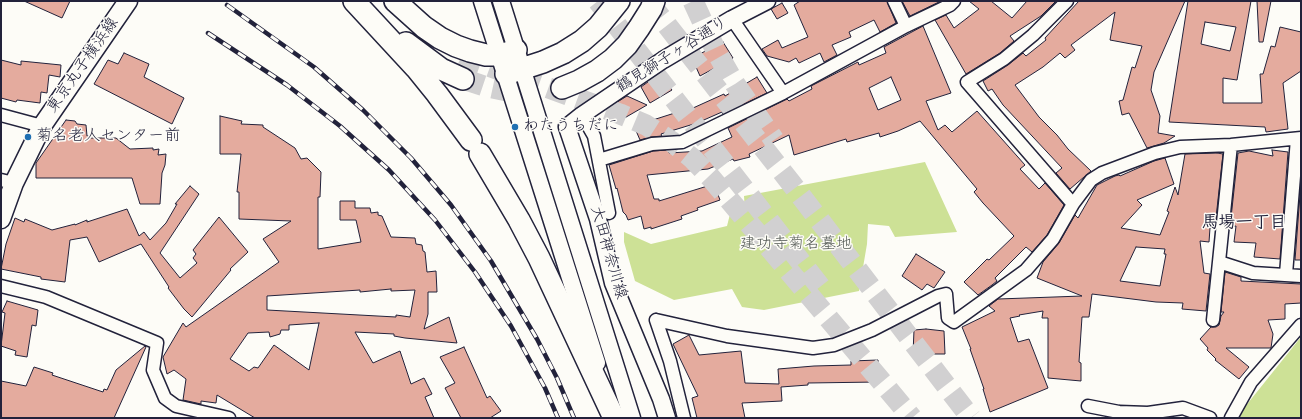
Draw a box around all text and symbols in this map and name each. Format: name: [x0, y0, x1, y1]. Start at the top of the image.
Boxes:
street label: 鶴見獅子ヶ谷通り: [614, 14, 732, 98]
street label: 東京丸子横浜線: [44, 15, 124, 117]
place label: わたうちだに: [523, 117, 619, 137]
marker: わたうちだに: [510, 122, 520, 132]
place label: 菊名老人センター前: [36, 127, 180, 147]
marker: 菊名老人センター前: [23, 132, 33, 142]
street label: 大田神奈川線: [585, 204, 629, 302]
district label: 馬場一丁目: [1202, 214, 1286, 234]
park label: 建功寺菊名墓地: [740, 235, 852, 255]

